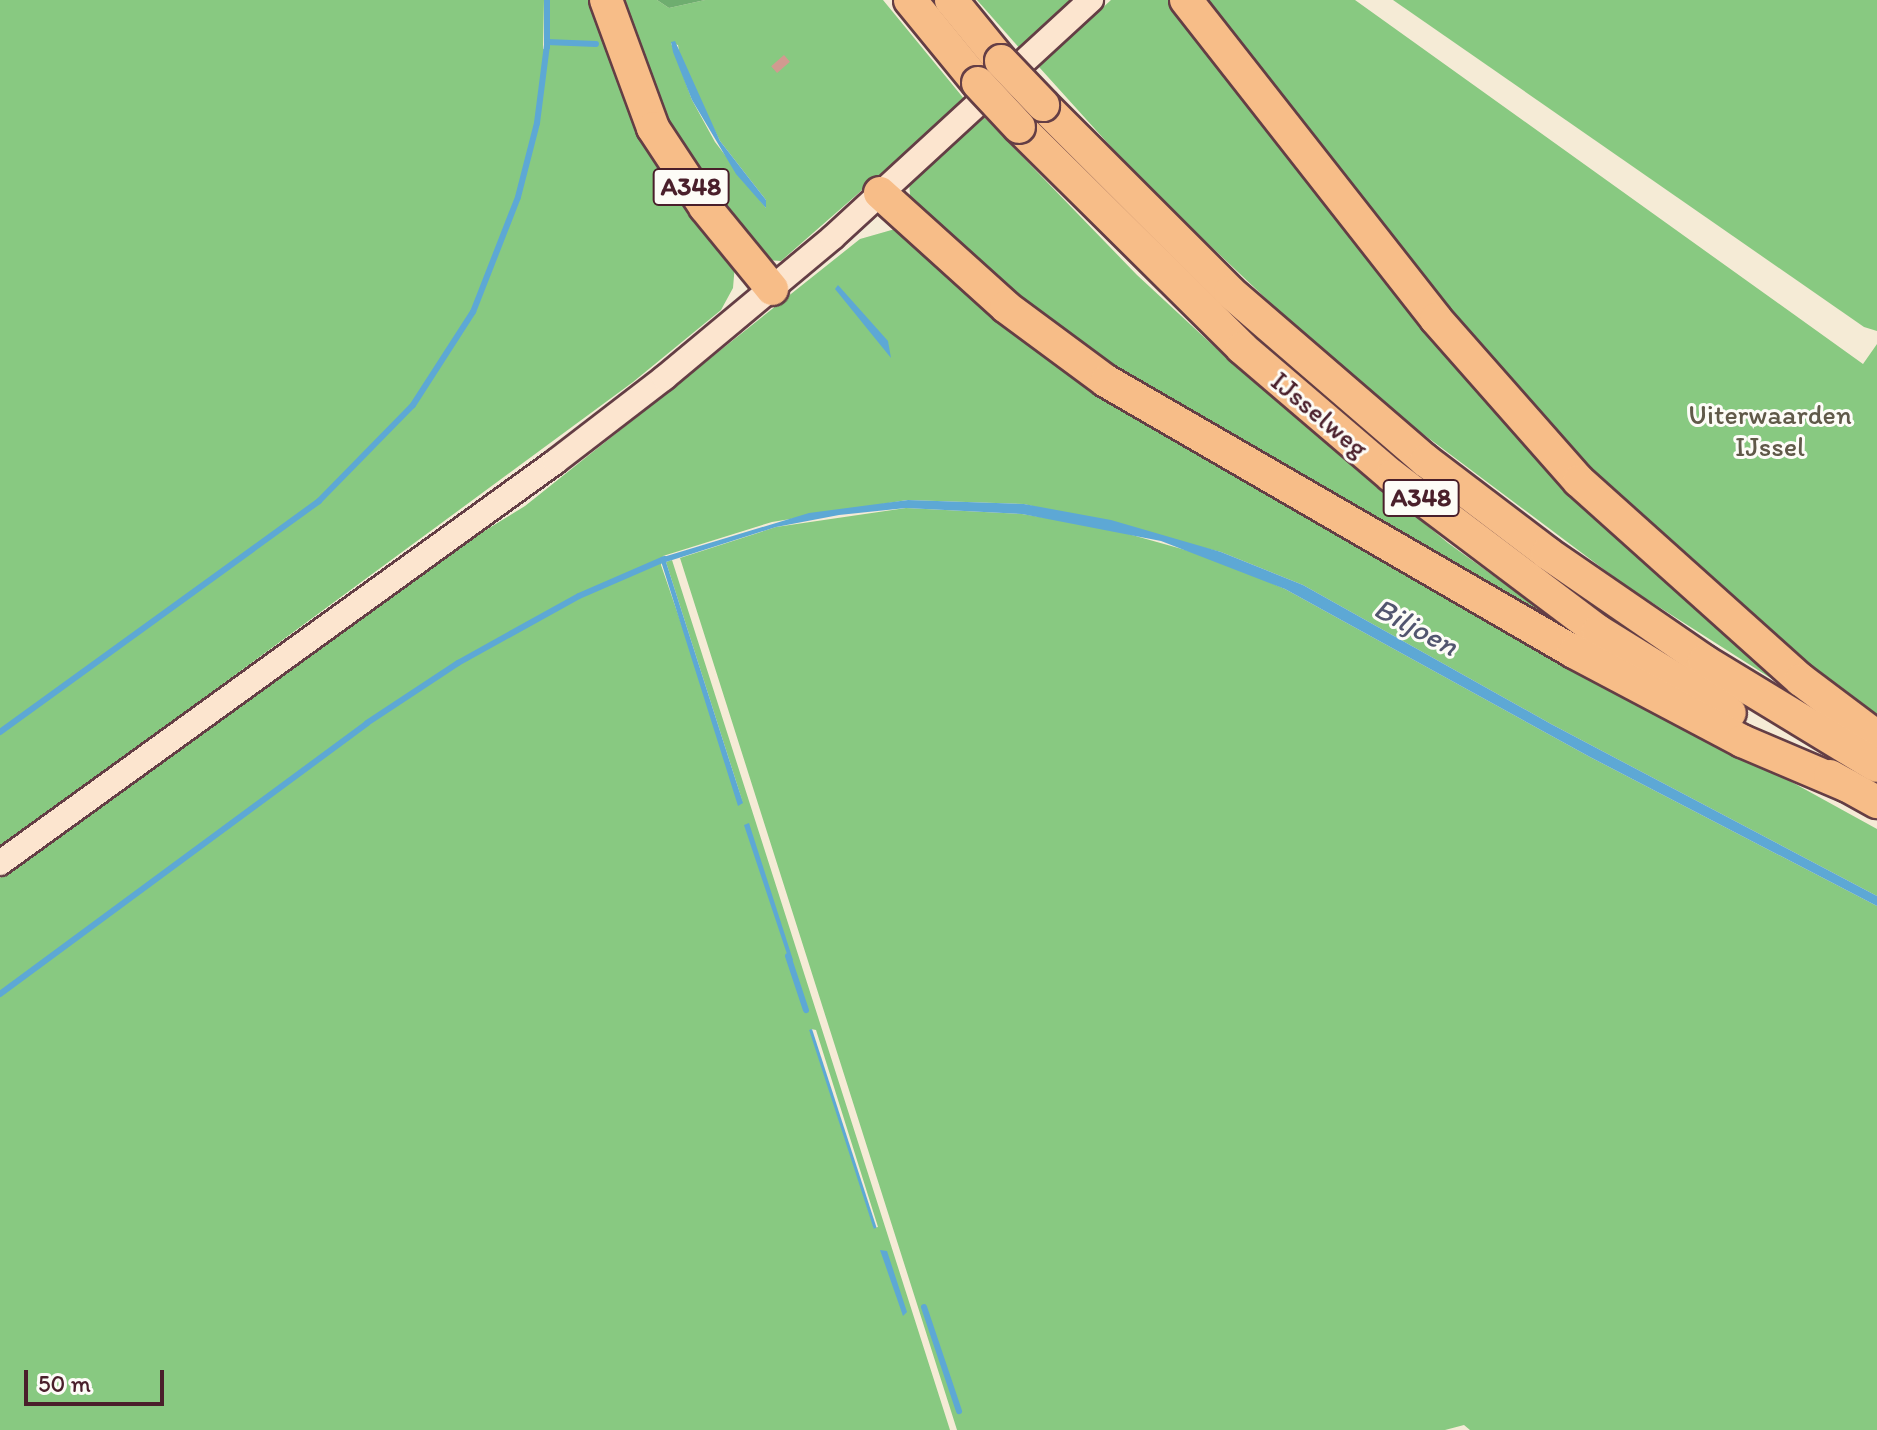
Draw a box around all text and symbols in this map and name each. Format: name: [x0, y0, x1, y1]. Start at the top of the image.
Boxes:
road number: A348: [651, 165, 731, 209]
street label: IJsselweg: [1265, 364, 1375, 464]
park label: Uiterwaarden IJssel: [1688, 397, 1852, 463]
road number: A348: [1381, 476, 1461, 520]
water label: Biljoen: [1368, 590, 1464, 664]
scale bar: [28, 1354, 168, 1404]
text: 50 m: [38, 1369, 91, 1398]

